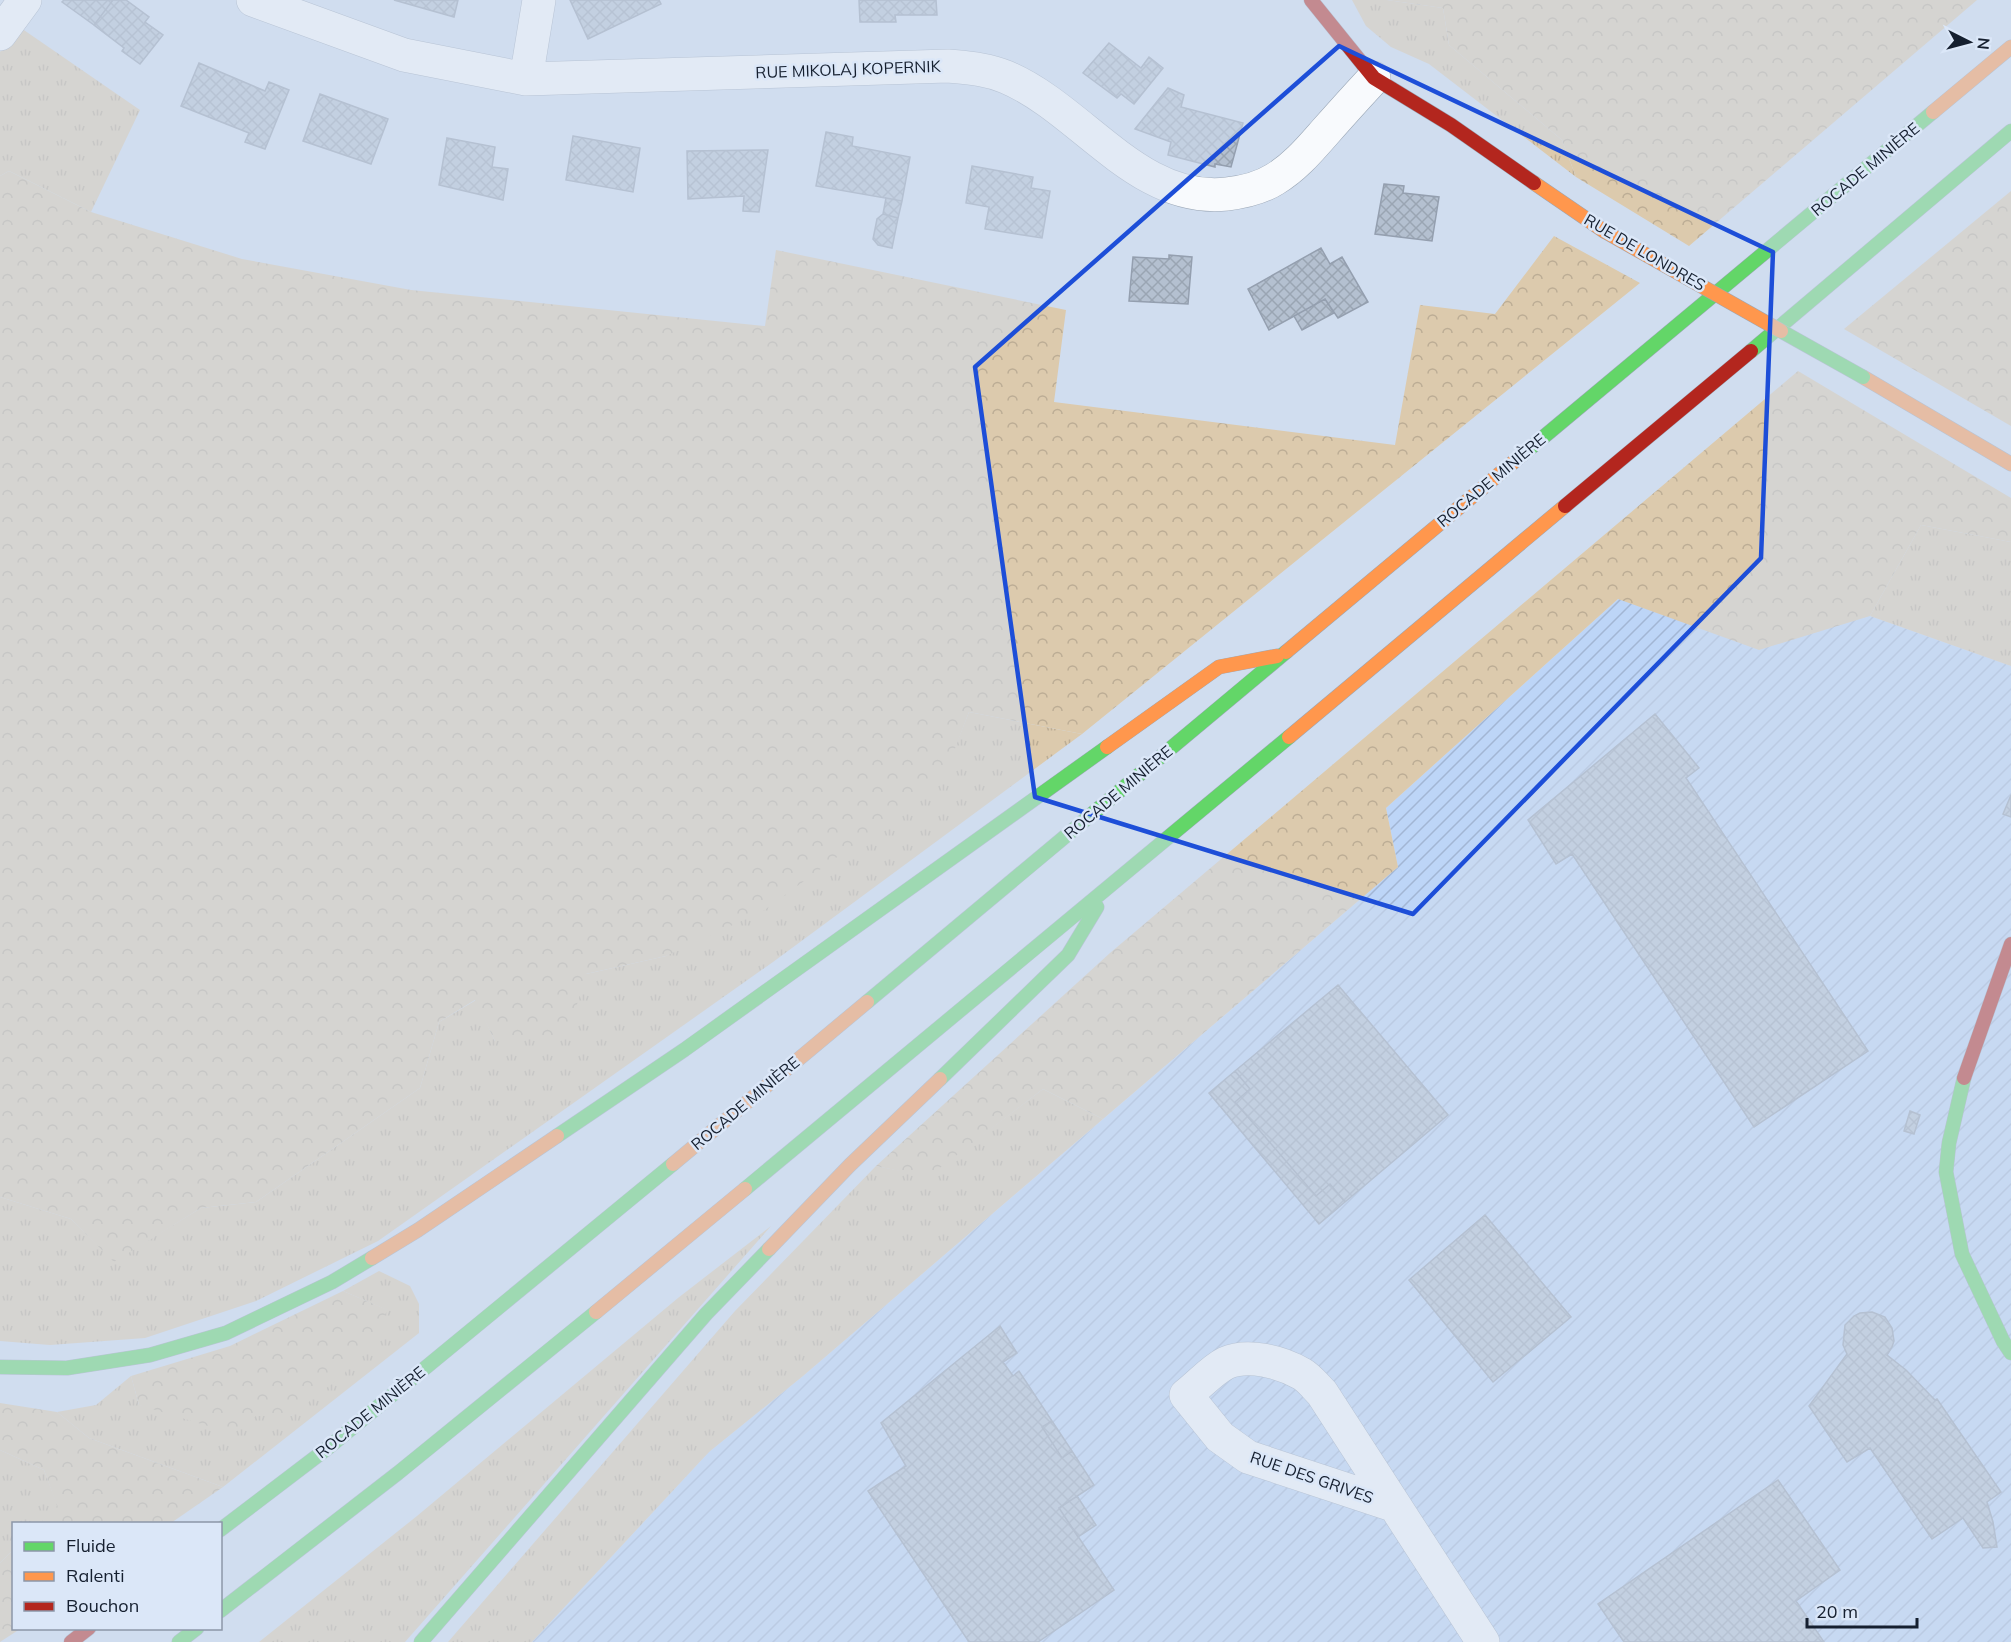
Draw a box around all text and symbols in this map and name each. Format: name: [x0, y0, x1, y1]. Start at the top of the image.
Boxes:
north arrow: [1939, 12, 1999, 72]
text: N: [1973, 37, 1994, 51]
street label: RUE MIKOLAJ KOPERNIK: [755, 56, 942, 82]
street label: ROCADE MINIÈRE: [1807, 118, 1923, 220]
street label: RUE DE LONDRES: [1581, 209, 1709, 295]
street label: ROCADE MINIÈRE: [1433, 429, 1549, 531]
street label: ROCADE MINIÈRE: [1060, 741, 1176, 843]
street label: ROCADE MINIÈRE: [687, 1052, 803, 1154]
street label: ROCADE MINIÈRE: [311, 1362, 429, 1462]
street label: RUE DES GRIVES: [1248, 1447, 1376, 1507]
legend: [12, 1522, 222, 1630]
text: Fluide: [66, 1534, 116, 1557]
text: Ralenti: [66, 1564, 124, 1587]
scale bar: [1807, 1591, 1916, 1629]
text: Bouchon: [66, 1594, 139, 1617]
text: 20 m: [1816, 1600, 1858, 1623]

